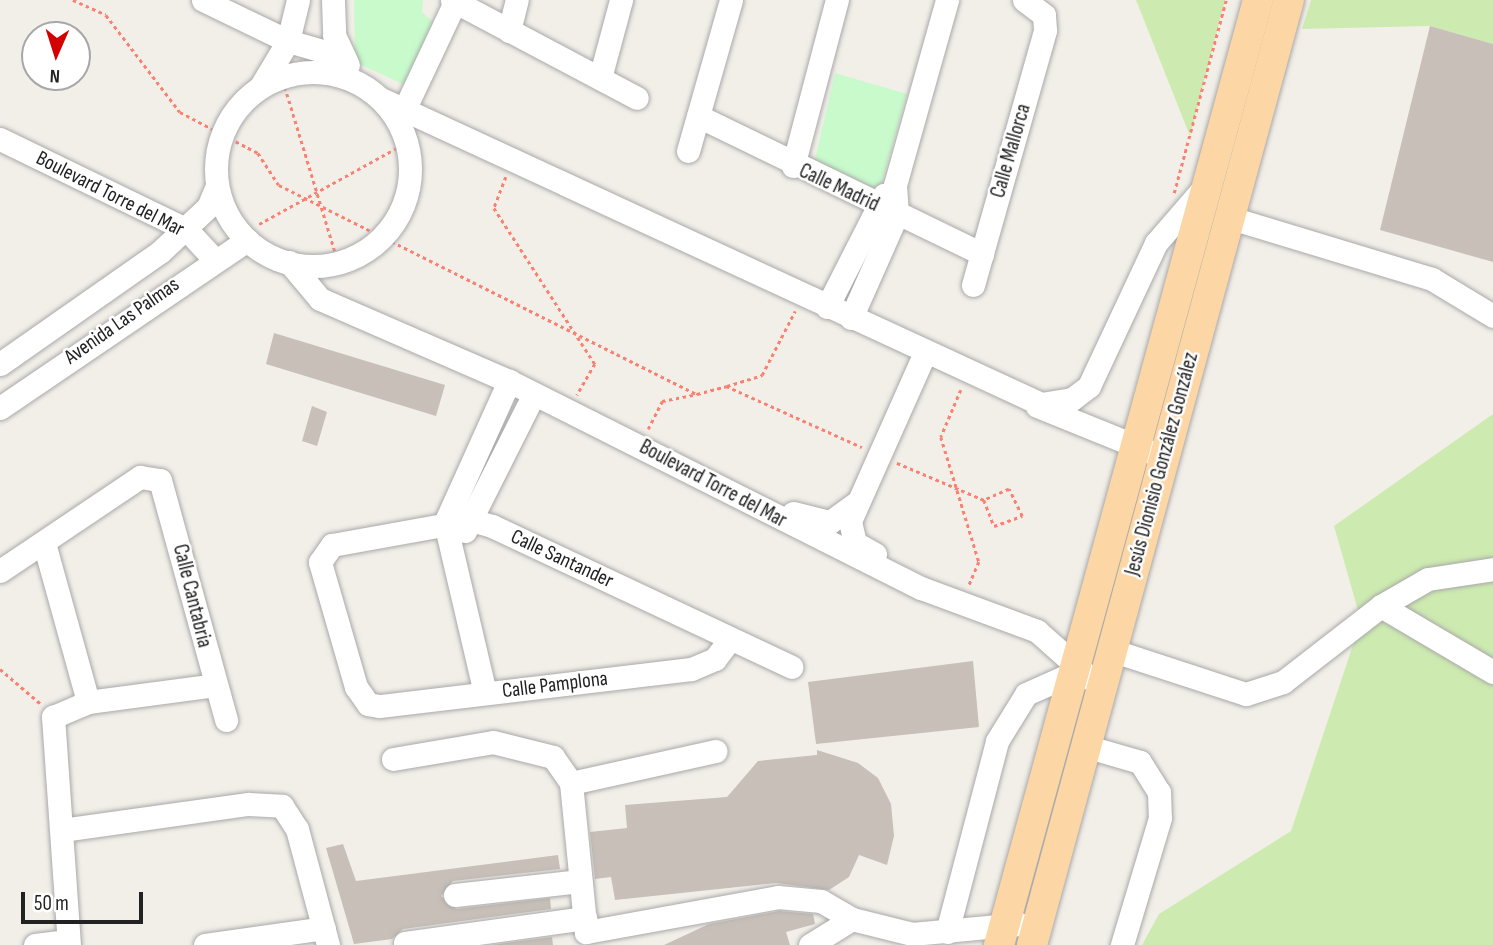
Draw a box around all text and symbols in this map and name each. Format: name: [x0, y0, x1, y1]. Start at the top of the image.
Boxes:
north arrow: [21, 21, 91, 91]
text: N: [49, 64, 61, 87]
street label: Calle Mallorca: [986, 101, 1036, 201]
street label: Boulevard Torre del Mar: [32, 146, 188, 242]
street label: Calle Madrid: [795, 159, 883, 217]
street label: Avenida Las Palmas: [60, 272, 184, 370]
street label: Jesús Dionisio González González: [1120, 350, 1204, 578]
street label: Boulevard Torre del Mar: [635, 435, 791, 533]
street label: Calle Santander: [507, 524, 617, 594]
street label: Calle Cantabria: [167, 542, 217, 650]
street label: Calle Pamplona: [501, 666, 609, 704]
scale bar: [24, 878, 147, 922]
text: 50 m: [34, 891, 69, 916]

